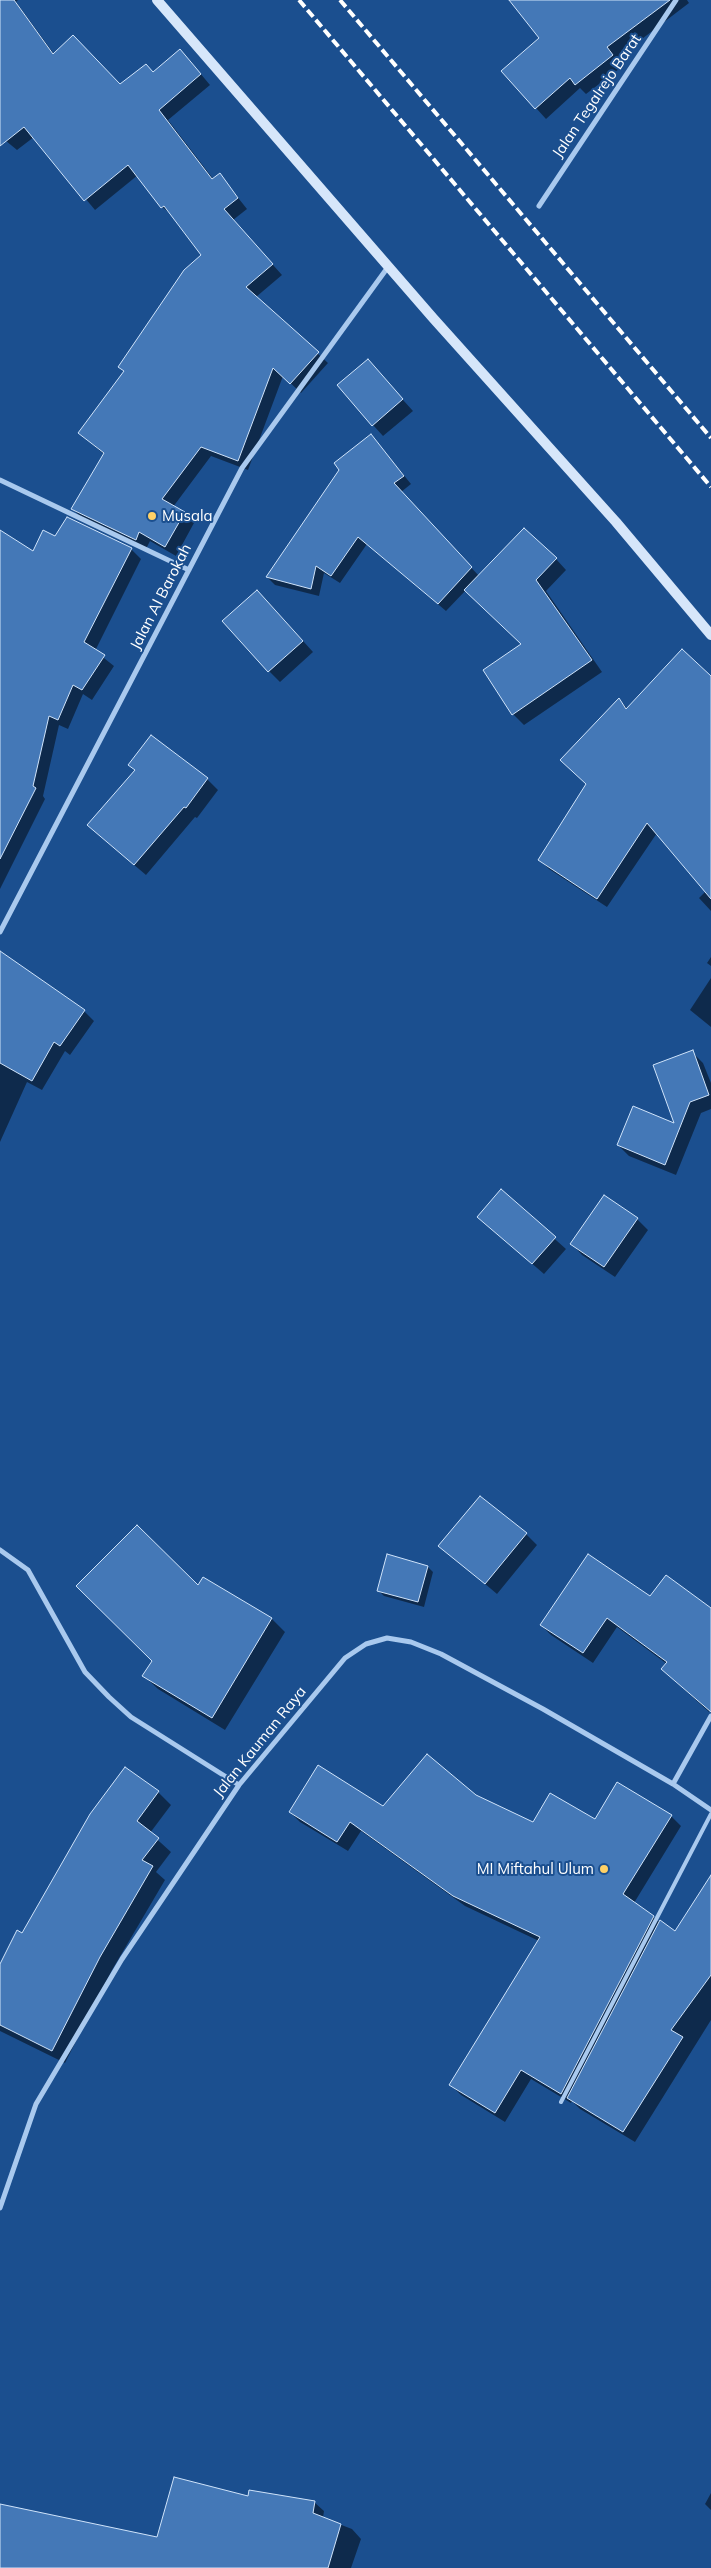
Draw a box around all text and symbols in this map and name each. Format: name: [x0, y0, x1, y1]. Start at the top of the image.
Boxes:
street label: Jalan Tegalrejo Barat: [549, 31, 645, 161]
place label: Musala: [162, 507, 213, 525]
marker: Musala: [146, 510, 158, 522]
street label: Jalan Al Barokah: [127, 541, 195, 653]
street label: Jalan Kauman Raya: [210, 1683, 310, 1801]
place label: MI Miftahul Ulum: [477, 1860, 594, 1878]
marker: MI Miftahul Ulum: [598, 1863, 610, 1875]

